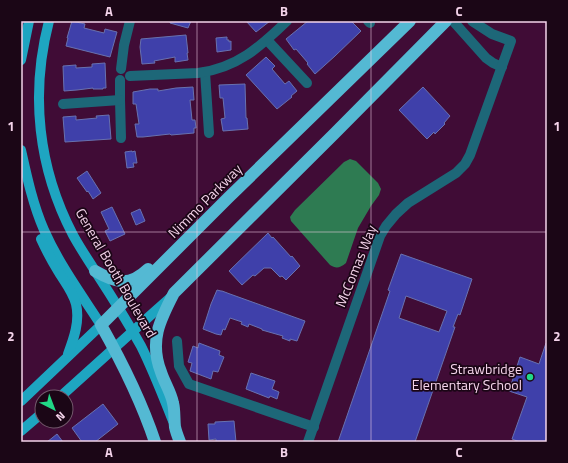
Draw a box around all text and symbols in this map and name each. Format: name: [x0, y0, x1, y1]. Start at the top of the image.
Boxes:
text: A: [105, 1, 113, 21]
text: B: [280, 1, 288, 21]
text: C: [455, 1, 463, 21]
text: 1: [7, 116, 15, 136]
text: 1: [553, 116, 561, 136]
street label: Nimmo Parkway: [163, 159, 247, 243]
street label: General Booth Boulevard: [71, 204, 162, 342]
street label: McComas Way: [330, 221, 382, 310]
text: 2: [7, 326, 15, 346]
text: 2: [553, 326, 561, 346]
place label: Strawbridge Elementary School: [412, 358, 522, 395]
marker: Strawbridge Elementary School: [525, 372, 535, 382]
north arrow: [34, 389, 74, 429]
text: N: [53, 408, 69, 425]
text: A: [105, 442, 113, 462]
text: B: [280, 442, 288, 462]
text: C: [455, 442, 463, 462]

